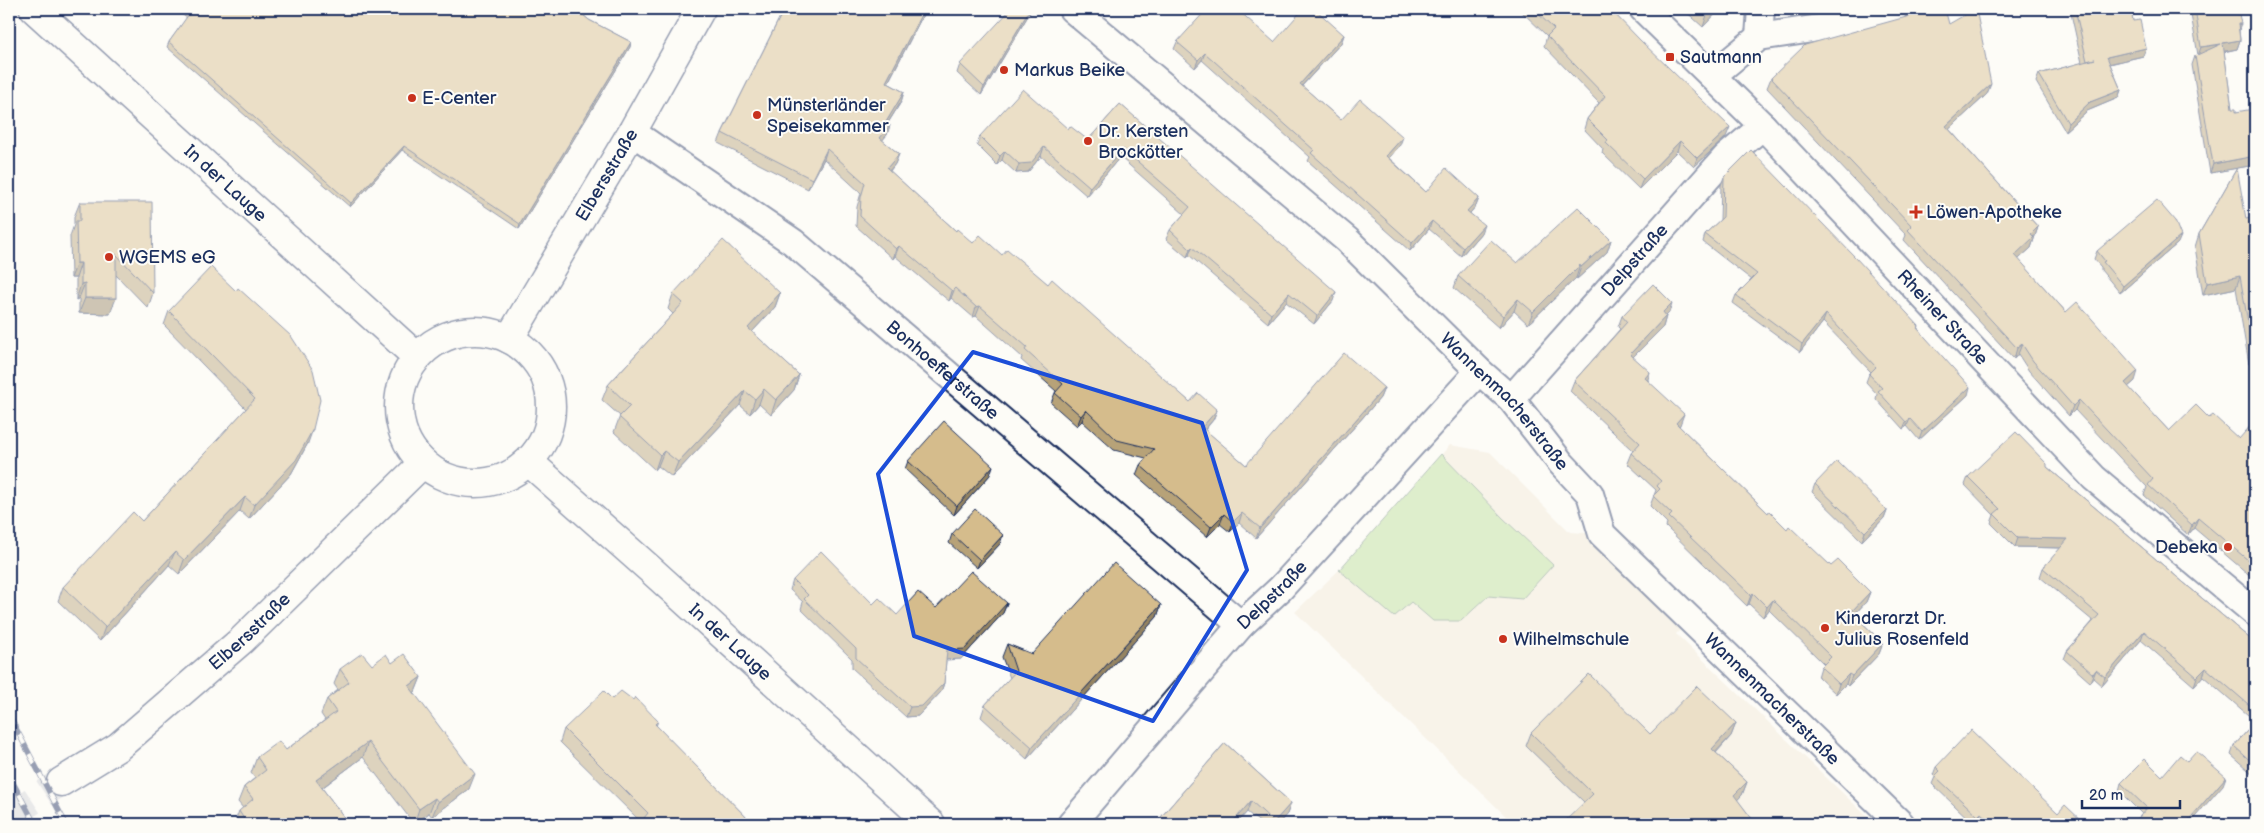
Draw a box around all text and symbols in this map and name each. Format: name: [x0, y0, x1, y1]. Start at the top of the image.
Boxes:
place label: Sautmann: [1680, 47, 1762, 68]
marker: Sautmann: [1664, 51, 1676, 63]
place label: Markus Beike: [1014, 60, 1125, 81]
marker: Markus Beike: [998, 64, 1010, 76]
place label: E-Center: [422, 88, 497, 109]
marker: E-Center: [406, 92, 418, 104]
place label: Münsterländer Speisekammer: [767, 95, 889, 137]
marker: Münsterländer Speisekammer: [751, 109, 763, 121]
place label: Dr. Kersten Brockötter: [1098, 121, 1188, 163]
street label: Elbersstraße: [571, 125, 642, 225]
marker: Dr. Kersten Brockötter: [1082, 135, 1094, 147]
street label: In der Lauge: [180, 140, 272, 226]
place label: Löwen-Apotheke: [1926, 202, 2062, 223]
marker: Löwen-Apotheke: [1910, 206, 1922, 218]
street label: Delpstraße: [1597, 219, 1672, 300]
place label: WGEMS eG: [119, 247, 215, 268]
marker: WGEMS eG: [103, 251, 115, 263]
street label: Rheiner Straße: [1893, 265, 1993, 369]
street label: Bonhoefferstraße: [882, 316, 1004, 424]
street label: Wannenmacherstraße: [1436, 328, 1573, 475]
place label: Debeka: [2155, 537, 2218, 558]
marker: Debeka: [2222, 541, 2234, 553]
street label: Delpstraße: [1233, 556, 1312, 634]
street label: Elbersstraße: [204, 588, 295, 674]
street label: In der Lauge: [685, 599, 776, 685]
place label: Kinderarzt Dr. Julius Rosenfeld: [1835, 608, 1969, 650]
marker: Kinderarzt Dr. Julius Rosenfeld: [1819, 622, 1831, 634]
place label: Wilhelmschule: [1513, 629, 1630, 650]
street label: Wannenmacherstraße: [1700, 629, 1844, 769]
marker: Wilhelmschule: [1497, 633, 1509, 645]
scale bar: [2082, 778, 2179, 810]
text: 20 m: [2089, 786, 2123, 805]

